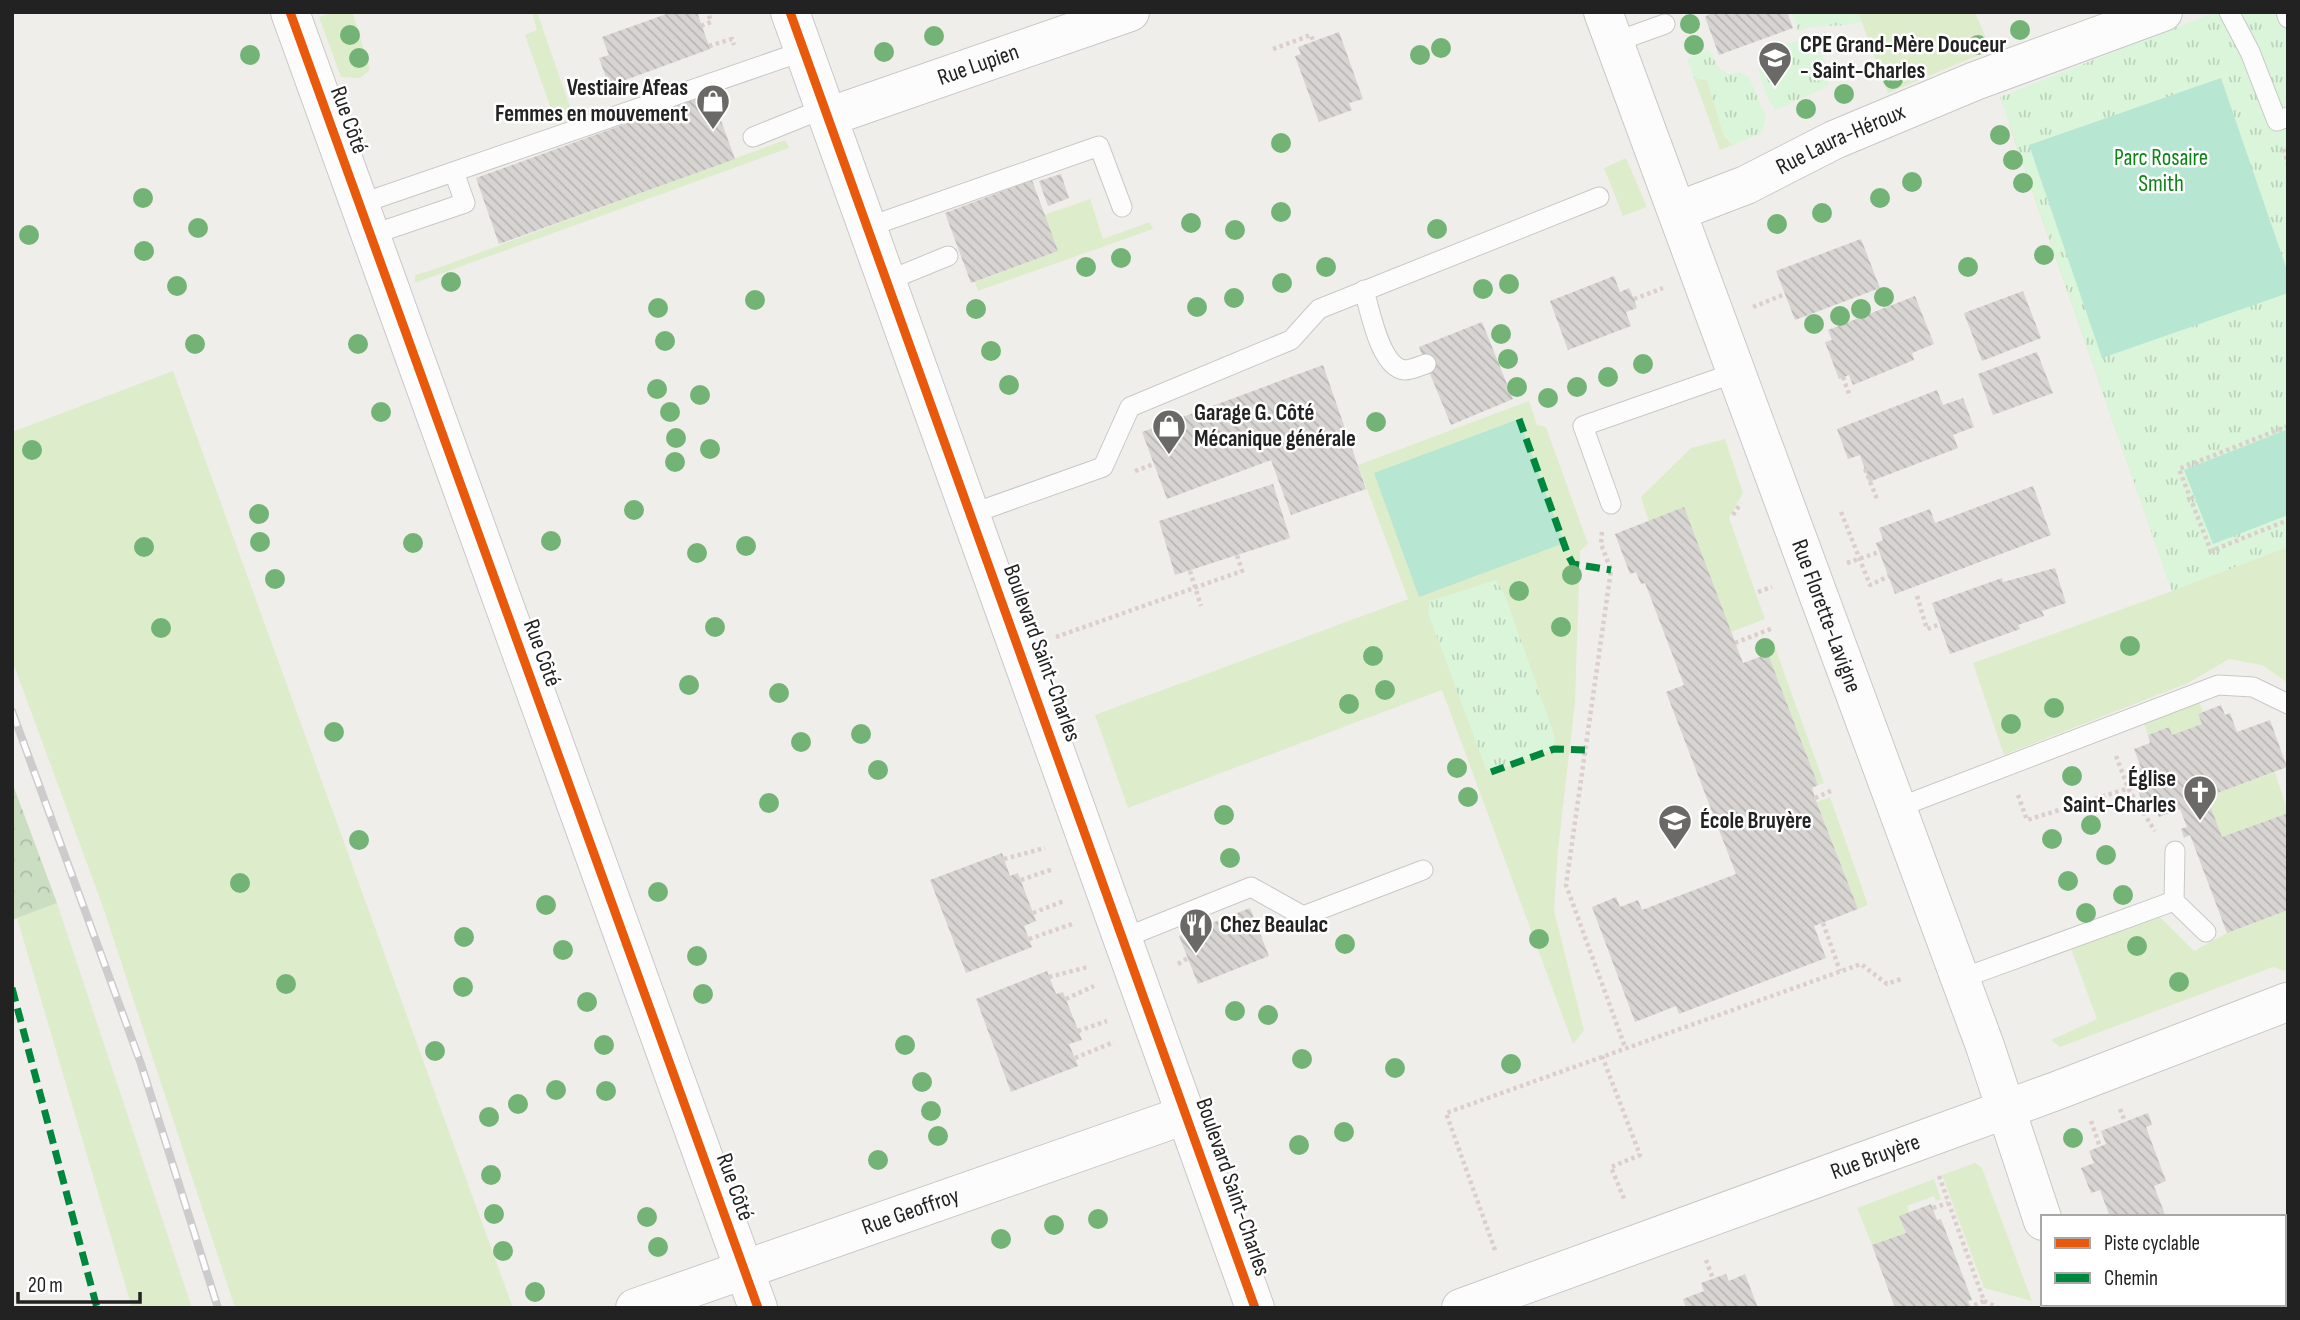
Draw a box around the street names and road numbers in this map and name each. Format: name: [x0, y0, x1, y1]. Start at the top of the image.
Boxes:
street label: Rue Lupien: [934, 38, 1023, 92]
street label: Rue Côté: [324, 82, 374, 158]
street label: Rue Laura-Héroux: [1772, 98, 1910, 181]
street label: Rue Florette-Lavigne: [1785, 536, 1867, 697]
street label: Boulevard Saint-Charles: [997, 561, 1087, 745]
street label: Rue Côté: [517, 615, 567, 691]
street label: Boulevard Saint-Charles: [1189, 1094, 1277, 1280]
street label: Rue Bruyère: [1827, 1128, 1924, 1186]
street label: Rue Côté: [710, 1149, 760, 1225]
street label: Rue Geoffroy: [858, 1181, 963, 1241]

